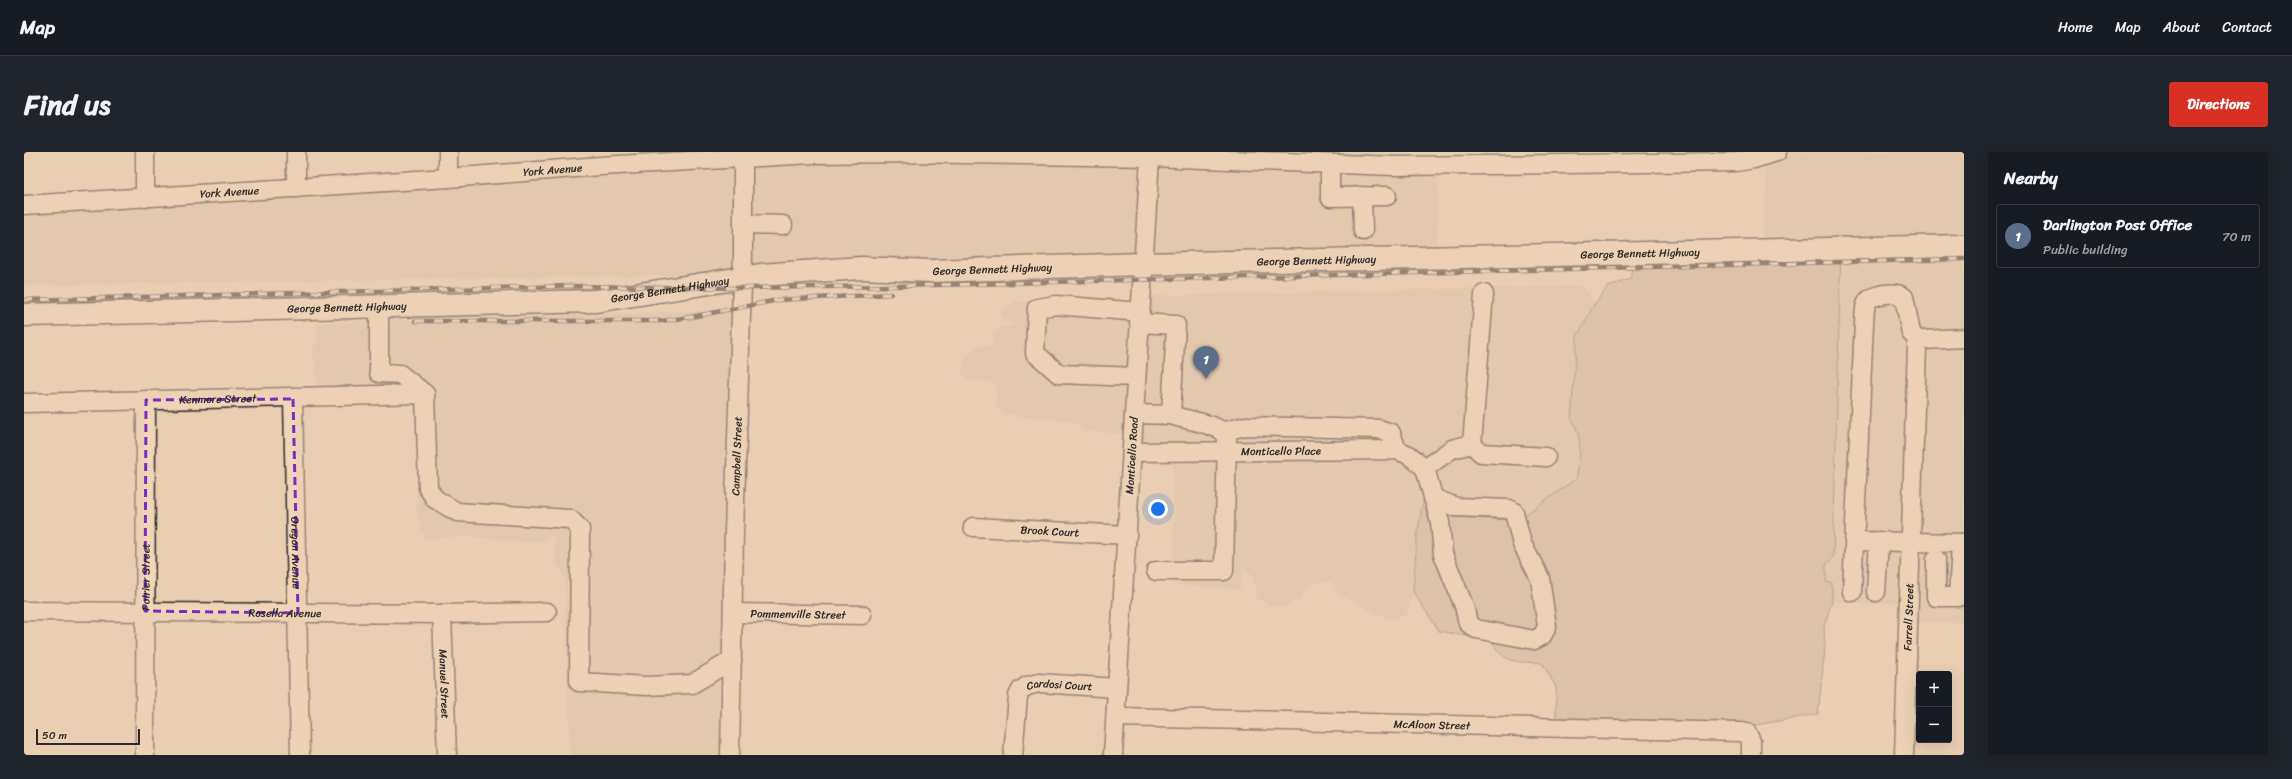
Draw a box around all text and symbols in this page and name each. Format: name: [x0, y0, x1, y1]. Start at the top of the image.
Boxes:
text: Map: [20, 11, 55, 44]
text: Home: [2058, 15, 2093, 40]
text: Map: [2115, 15, 2141, 40]
text: About: [2163, 15, 2200, 40]
text: Contact: [2222, 15, 2272, 40]
text: Find us: [24, 80, 111, 129]
button: Directions: [2169, 82, 2268, 127]
street label: York Avenue: [523, 158, 583, 182]
text: Nearby: [2004, 163, 2058, 193]
street label: York Avenue: [199, 181, 260, 204]
text: Darlington Post Office: [2043, 212, 2192, 238]
text: 1: [2015, 225, 2021, 248]
text: 70 m: [2222, 225, 2251, 248]
text: Public building: [2043, 238, 2128, 261]
street label: George Bennett Highway: [1580, 243, 1701, 264]
street label: George Bennett Highway: [1256, 250, 1377, 272]
street label: George Bennett Highway: [932, 258, 1053, 281]
street label: George Bennett Highway: [609, 271, 731, 309]
street label: George Bennett Highway: [287, 297, 407, 319]
pin: 1: [1193, 346, 1219, 379]
street label: Kenmore Street: [179, 389, 257, 410]
street label: Monticello Road: [1120, 415, 1144, 495]
street label: Campbell Street: [726, 416, 748, 496]
street label: Monticello Place: [1241, 442, 1322, 461]
your location: [1148, 499, 1168, 519]
street label: Oregon Avenue: [285, 517, 306, 590]
street label: Brook Court: [1020, 520, 1080, 543]
street label: Poirier Street: [136, 543, 156, 611]
street label: Farrell Street: [1898, 583, 1919, 651]
street label: Rosella Avenue: [249, 604, 322, 623]
street label: Pommenville Street: [750, 604, 846, 625]
street label: Manuel Street: [433, 649, 455, 719]
map controls: [1916, 671, 1952, 743]
button: +: [1916, 671, 1952, 707]
street label: Cardosi Court: [1024, 674, 1093, 696]
button: −: [1916, 707, 1952, 743]
street label: McAloon Street: [1393, 715, 1471, 736]
text: 50 m: [42, 726, 67, 745]
scale bar: [36, 727, 140, 746]

